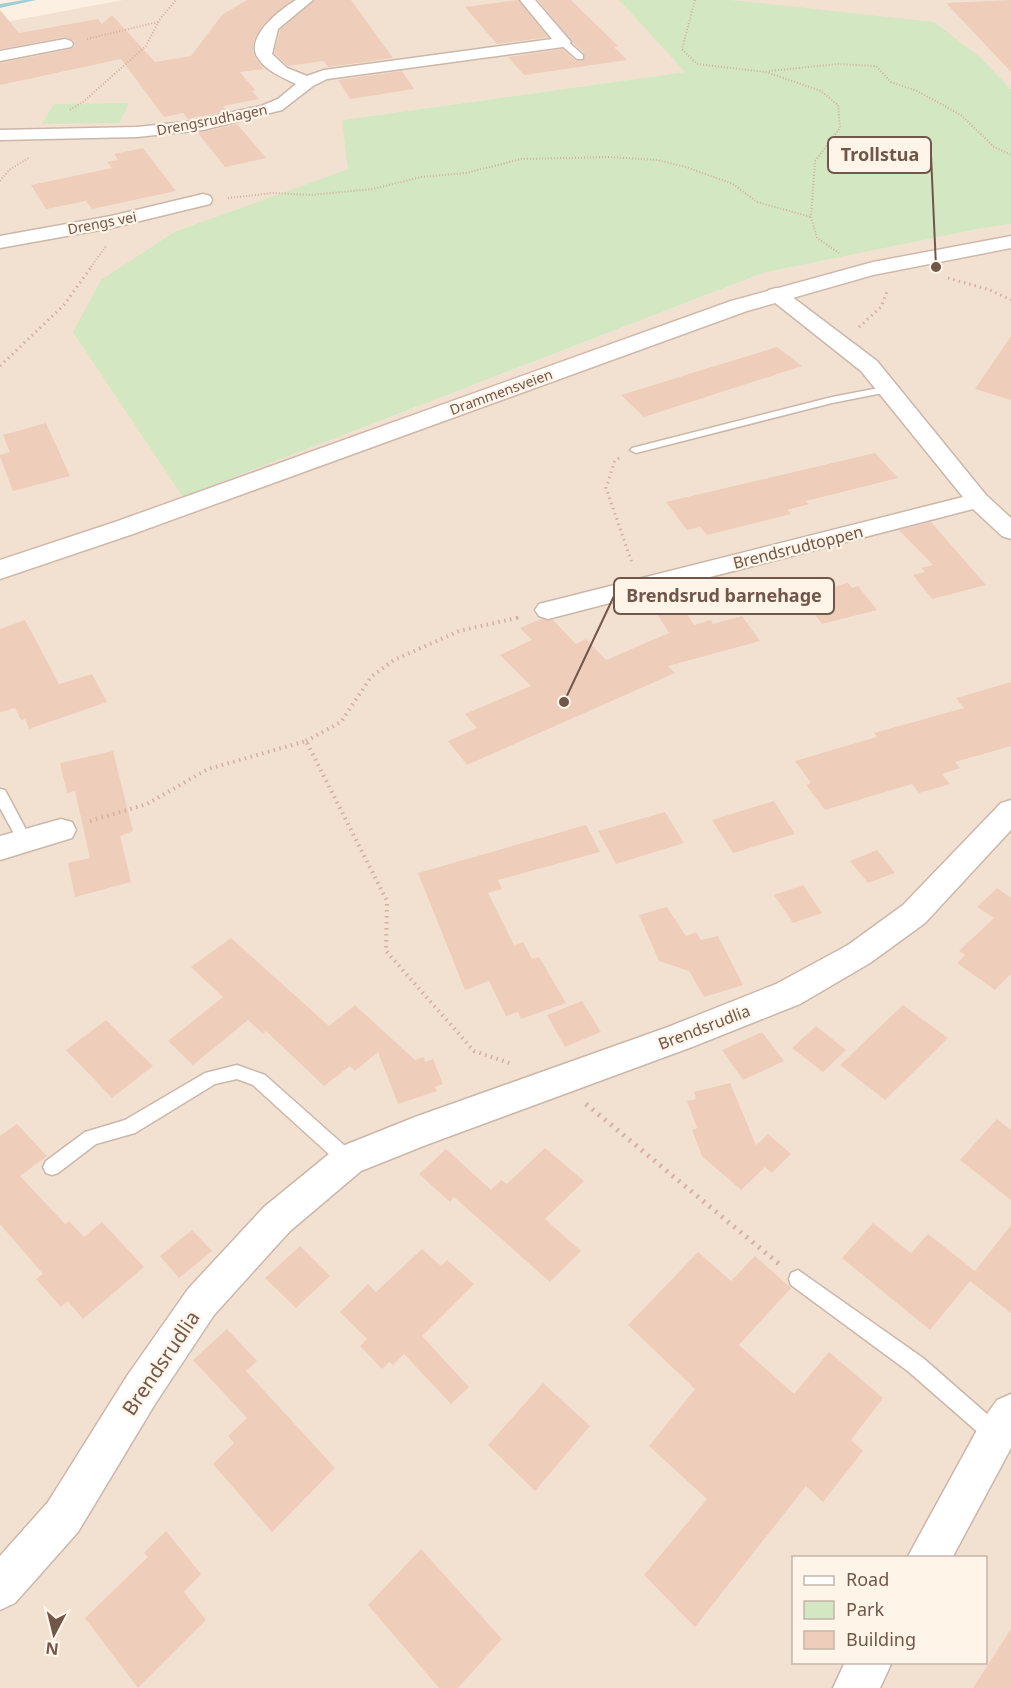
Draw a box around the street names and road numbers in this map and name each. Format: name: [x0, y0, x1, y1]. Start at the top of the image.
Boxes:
street label: Drengsrudhagen: [155, 99, 269, 140]
street label: Drengs vei: [66, 207, 138, 238]
street label: Drammensveien: [447, 364, 555, 419]
street label: Brendsrudtoppen: [731, 520, 865, 574]
street label: Brendsrudlia: [655, 999, 753, 1055]
street label: Brendsrudlia: [116, 1305, 206, 1420]

